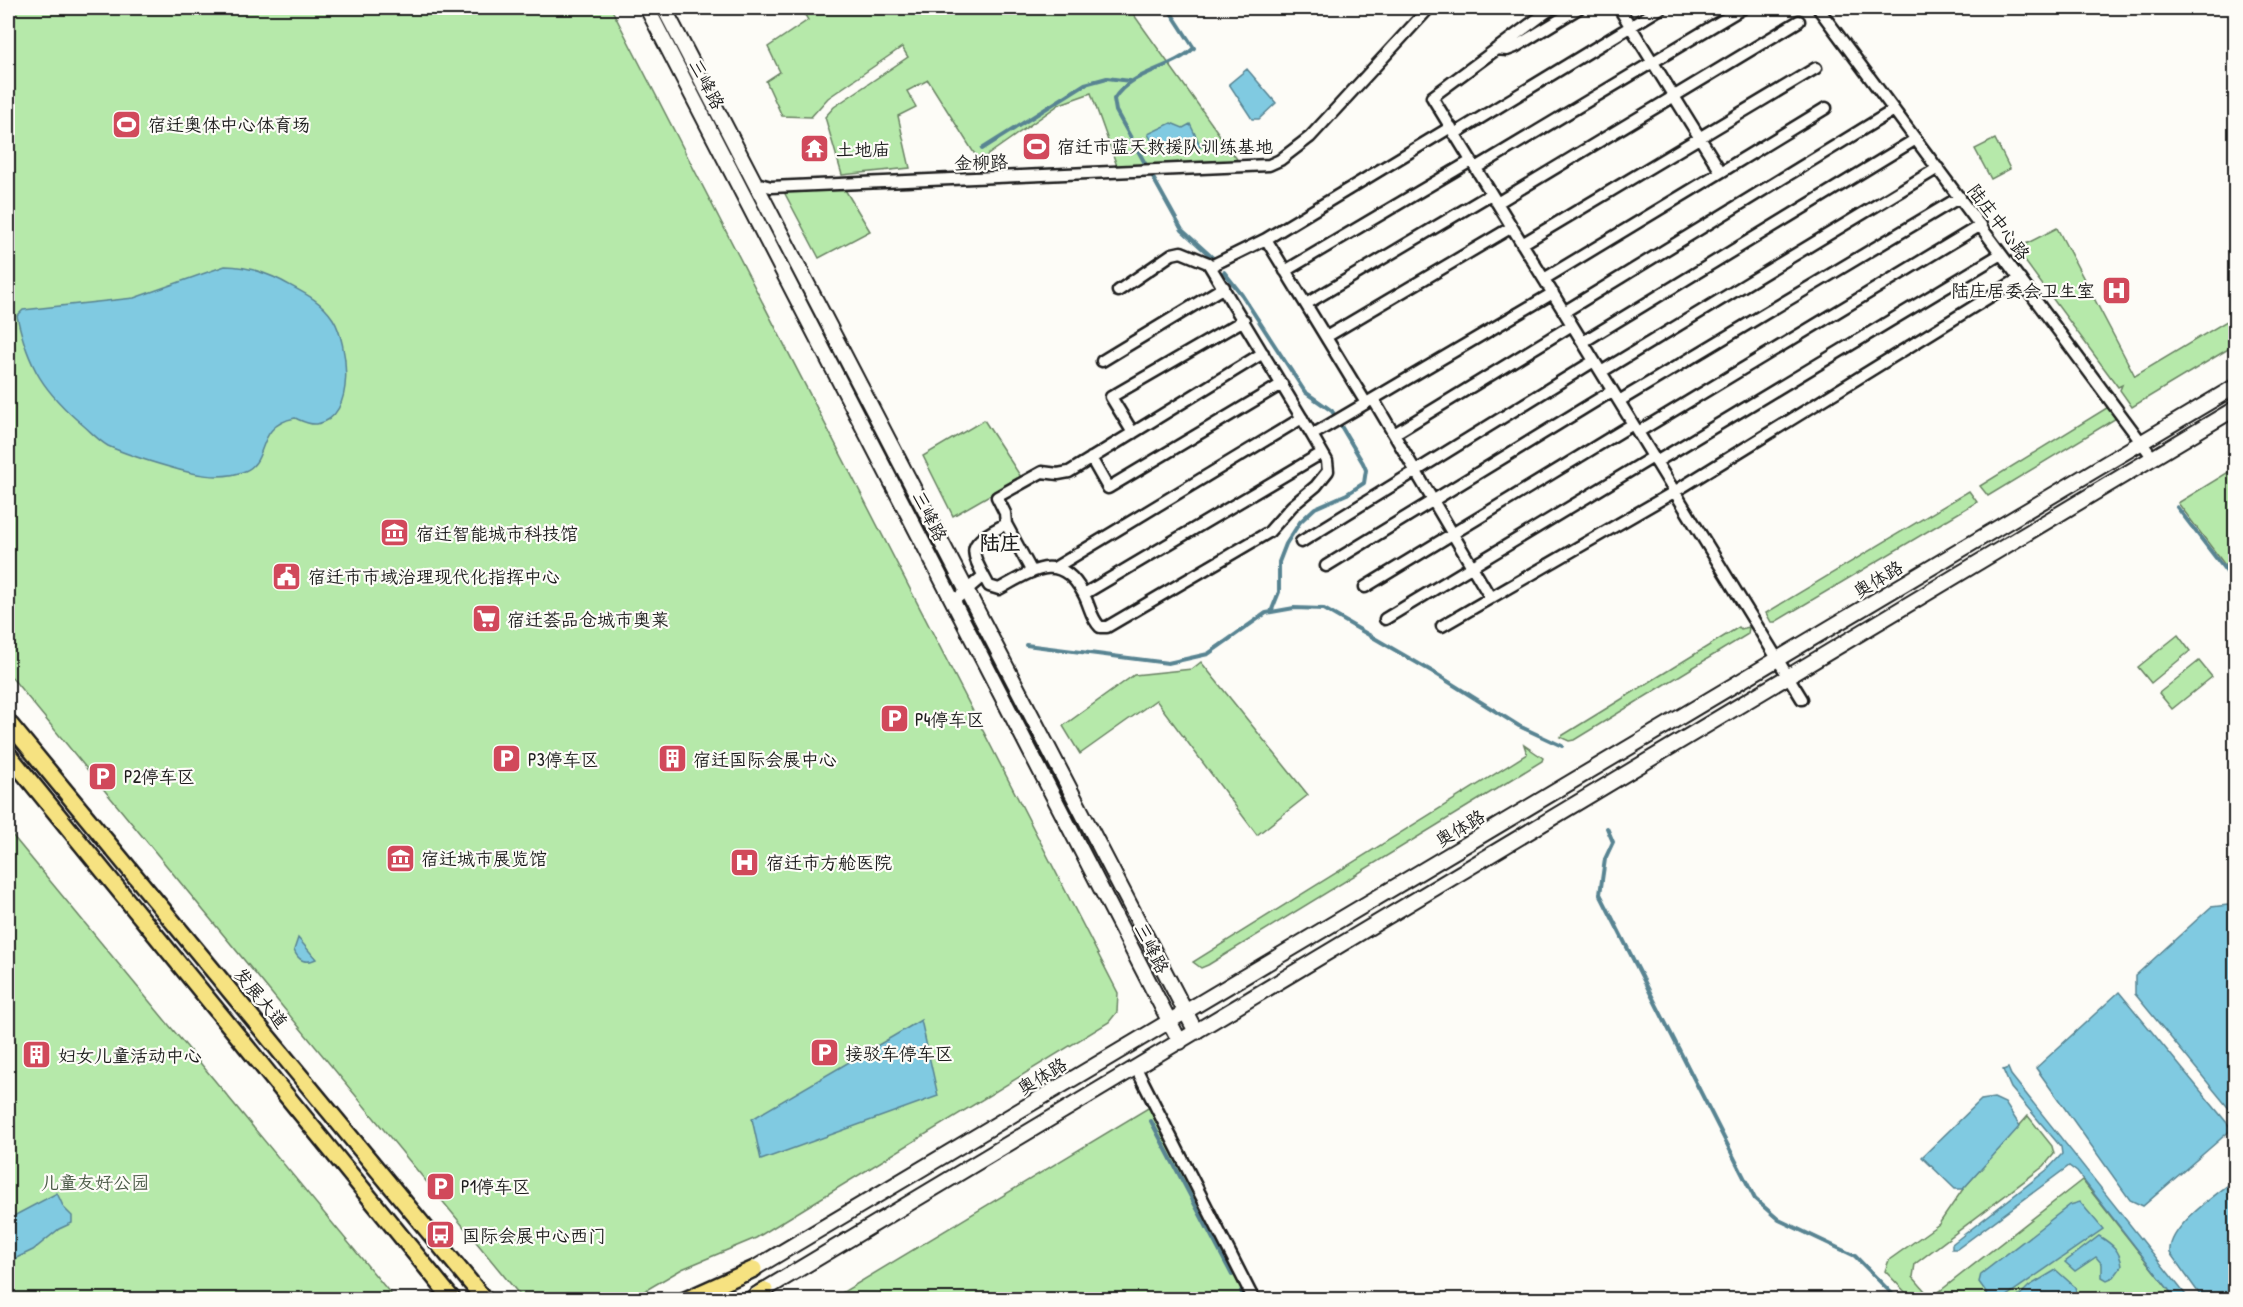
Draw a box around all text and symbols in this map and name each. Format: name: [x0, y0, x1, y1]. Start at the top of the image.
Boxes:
street label: 三峰路: [683, 54, 731, 114]
sports icon: 宿迁奥体中心体育场: [111, 108, 143, 140]
place label: 宿迁奥体中心体育场: [148, 112, 310, 137]
sports icon: 宿迁市蓝天救援队训练基地: [1020, 130, 1052, 162]
temple icon: 土地庙: [799, 133, 831, 165]
place label: 宿迁市蓝天救援队训练基地: [1057, 134, 1273, 159]
place label: 土地庙: [836, 137, 890, 162]
street label: 金柳路: [954, 149, 1008, 175]
street label: 陆庄中心路: [1962, 179, 2036, 265]
hospital icon: 陆庄居委会卫生室: [2100, 274, 2132, 306]
place label: 陆庄居委会卫生室: [1951, 278, 2095, 303]
street label: 三峰路: [907, 486, 953, 546]
museum icon: 宿迁智能城市科技馆: [379, 517, 411, 549]
place label: 宿迁智能城市科技馆: [416, 521, 578, 546]
district label: 陆庄: [979, 528, 1021, 557]
street label: 奥体路: [1848, 554, 1908, 604]
public building icon: 宿迁市市域治理现代化指挥中心: [271, 560, 303, 592]
place label: 宿迁市市域治理现代化指挥中心: [308, 564, 560, 589]
supermarket icon: 宿迁荟品仓城市奥莱: [470, 603, 502, 635]
place label: 宿迁荟品仓城市奥莱: [507, 607, 669, 632]
parking icon: P4停车区: [878, 703, 910, 735]
place label: P4停车区: [915, 707, 984, 732]
parking icon: P3停车区: [491, 743, 523, 775]
building icon: 宿迁国际会展中心: [656, 743, 688, 775]
place label: P3停车区: [528, 747, 599, 772]
place label: 宿迁国际会展中心: [693, 747, 837, 772]
parking icon: P2停车区: [87, 760, 119, 792]
place label: P2停车区: [124, 764, 195, 789]
street label: 奥体路: [1430, 803, 1490, 853]
museum icon: 宿迁城市展览馆: [384, 842, 416, 874]
place label: 宿迁城市展览馆: [421, 846, 547, 871]
hospital icon: 宿迁市方舱医院: [729, 846, 761, 878]
place label: 宿迁市方舱医院: [766, 850, 892, 875]
street label: 三峰路: [1129, 918, 1175, 978]
street label: 发展大道: [228, 962, 294, 1034]
parking icon: 接驳车停车区: [808, 1037, 840, 1069]
building icon: 妇女儿童活动中心: [21, 1039, 53, 1071]
place label: 接驳车停车区: [845, 1041, 953, 1066]
place label: 妇女儿童活动中心: [58, 1043, 202, 1068]
street label: 奥体路: [1012, 1051, 1072, 1101]
park label: 儿童友好公园: [41, 1170, 149, 1195]
parking icon: P1停车区: [424, 1170, 456, 1202]
place label: P1停车区: [461, 1174, 530, 1199]
bus stop icon: 国际会展中心西门: [425, 1219, 457, 1251]
place label: 国际会展中心西门: [462, 1223, 606, 1248]

